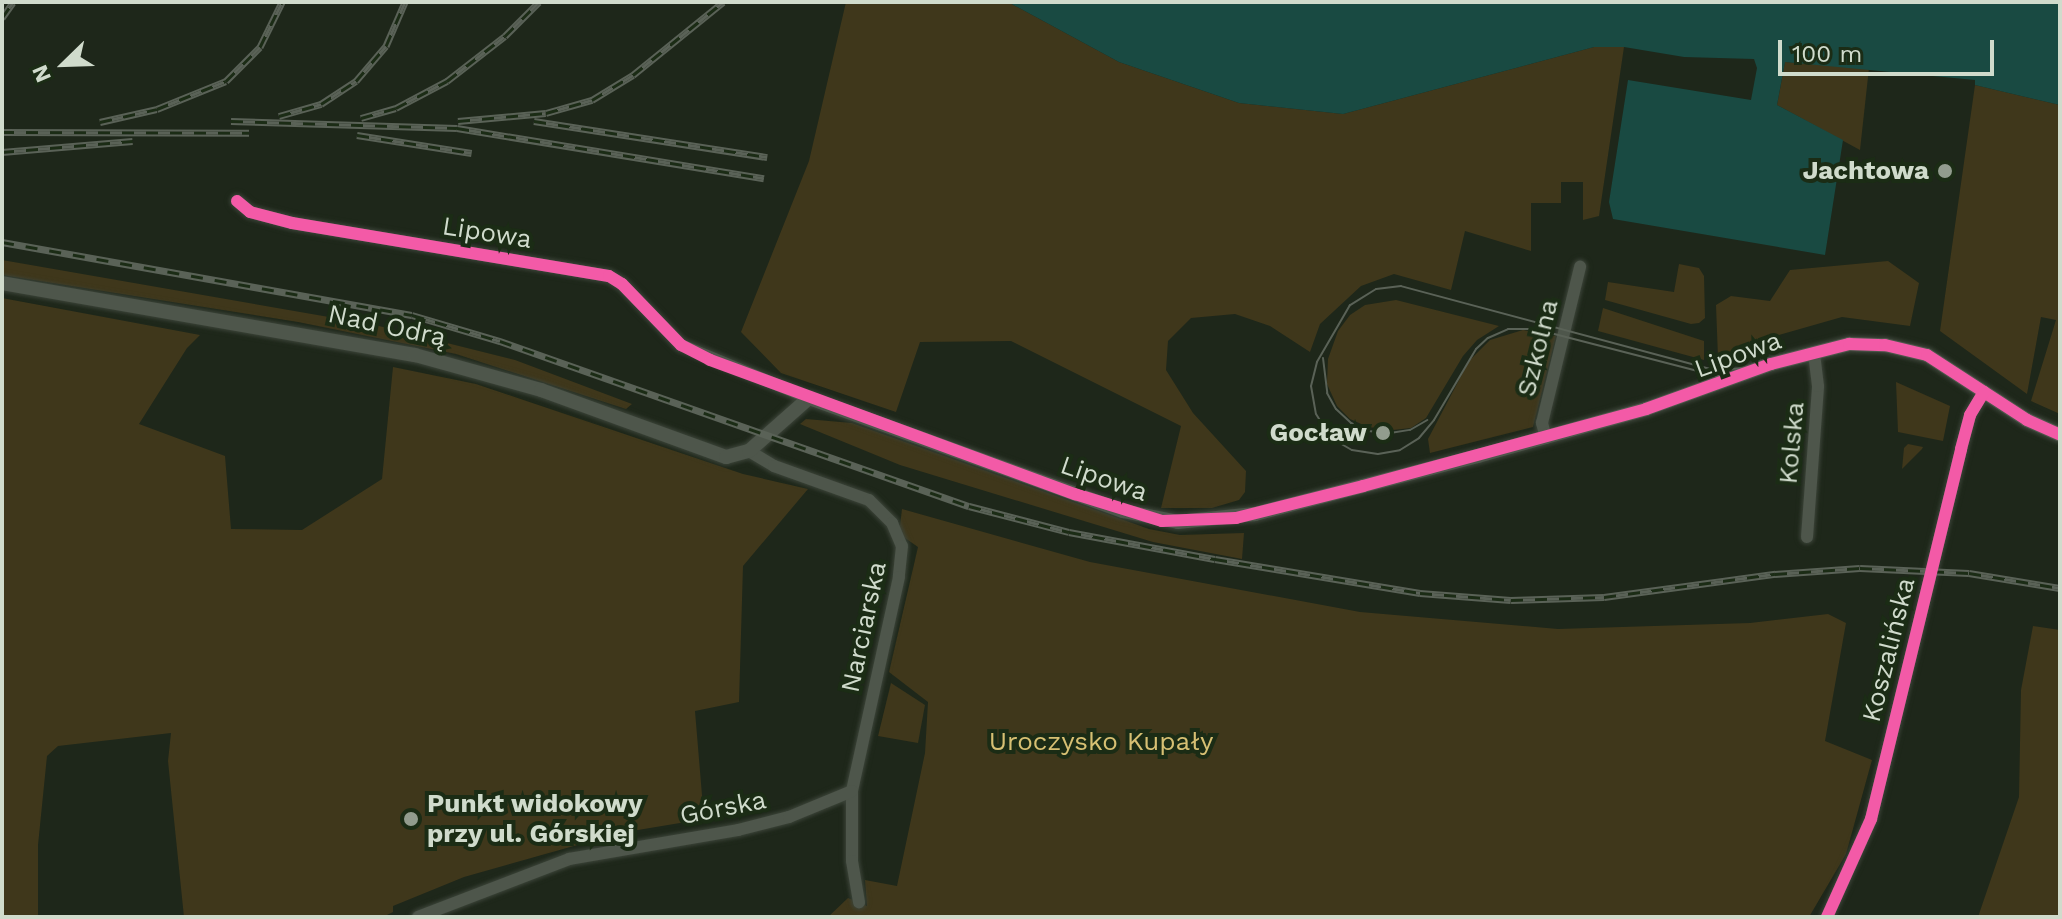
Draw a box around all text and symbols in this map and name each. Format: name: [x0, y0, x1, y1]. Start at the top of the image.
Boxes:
north arrow: [24, 24, 104, 104]
scale bar: [1782, 24, 1998, 74]
text: 100 m: [1792, 40, 1862, 68]
text: N: [27, 61, 56, 86]
place label: Jachtowa: [1802, 155, 1929, 187]
marker: Jachtowa: [1936, 162, 1954, 180]
street label: Lipowa: [440, 211, 534, 255]
street label: Szkolna: [1511, 296, 1565, 400]
street label: Nad Odrą: [325, 298, 449, 354]
street label: Lipowa: [1690, 325, 1786, 385]
street label: Kolska: [1773, 401, 1811, 485]
place label: Gocław: [1269, 417, 1367, 449]
marker: Gocław: [1374, 424, 1392, 442]
street label: Lipowa: [1056, 450, 1152, 508]
street label: Narciarska: [835, 559, 893, 695]
street label: Koszalińska: [1856, 575, 1922, 725]
park label: Uroczysko Kupały: [989, 726, 1213, 758]
street label: Górska: [677, 784, 769, 832]
place label: Punkt widokowy przy ul. Górskiej: [427, 788, 643, 850]
marker: Punkt widokowy przy ul. Górskiej: [402, 810, 420, 828]

